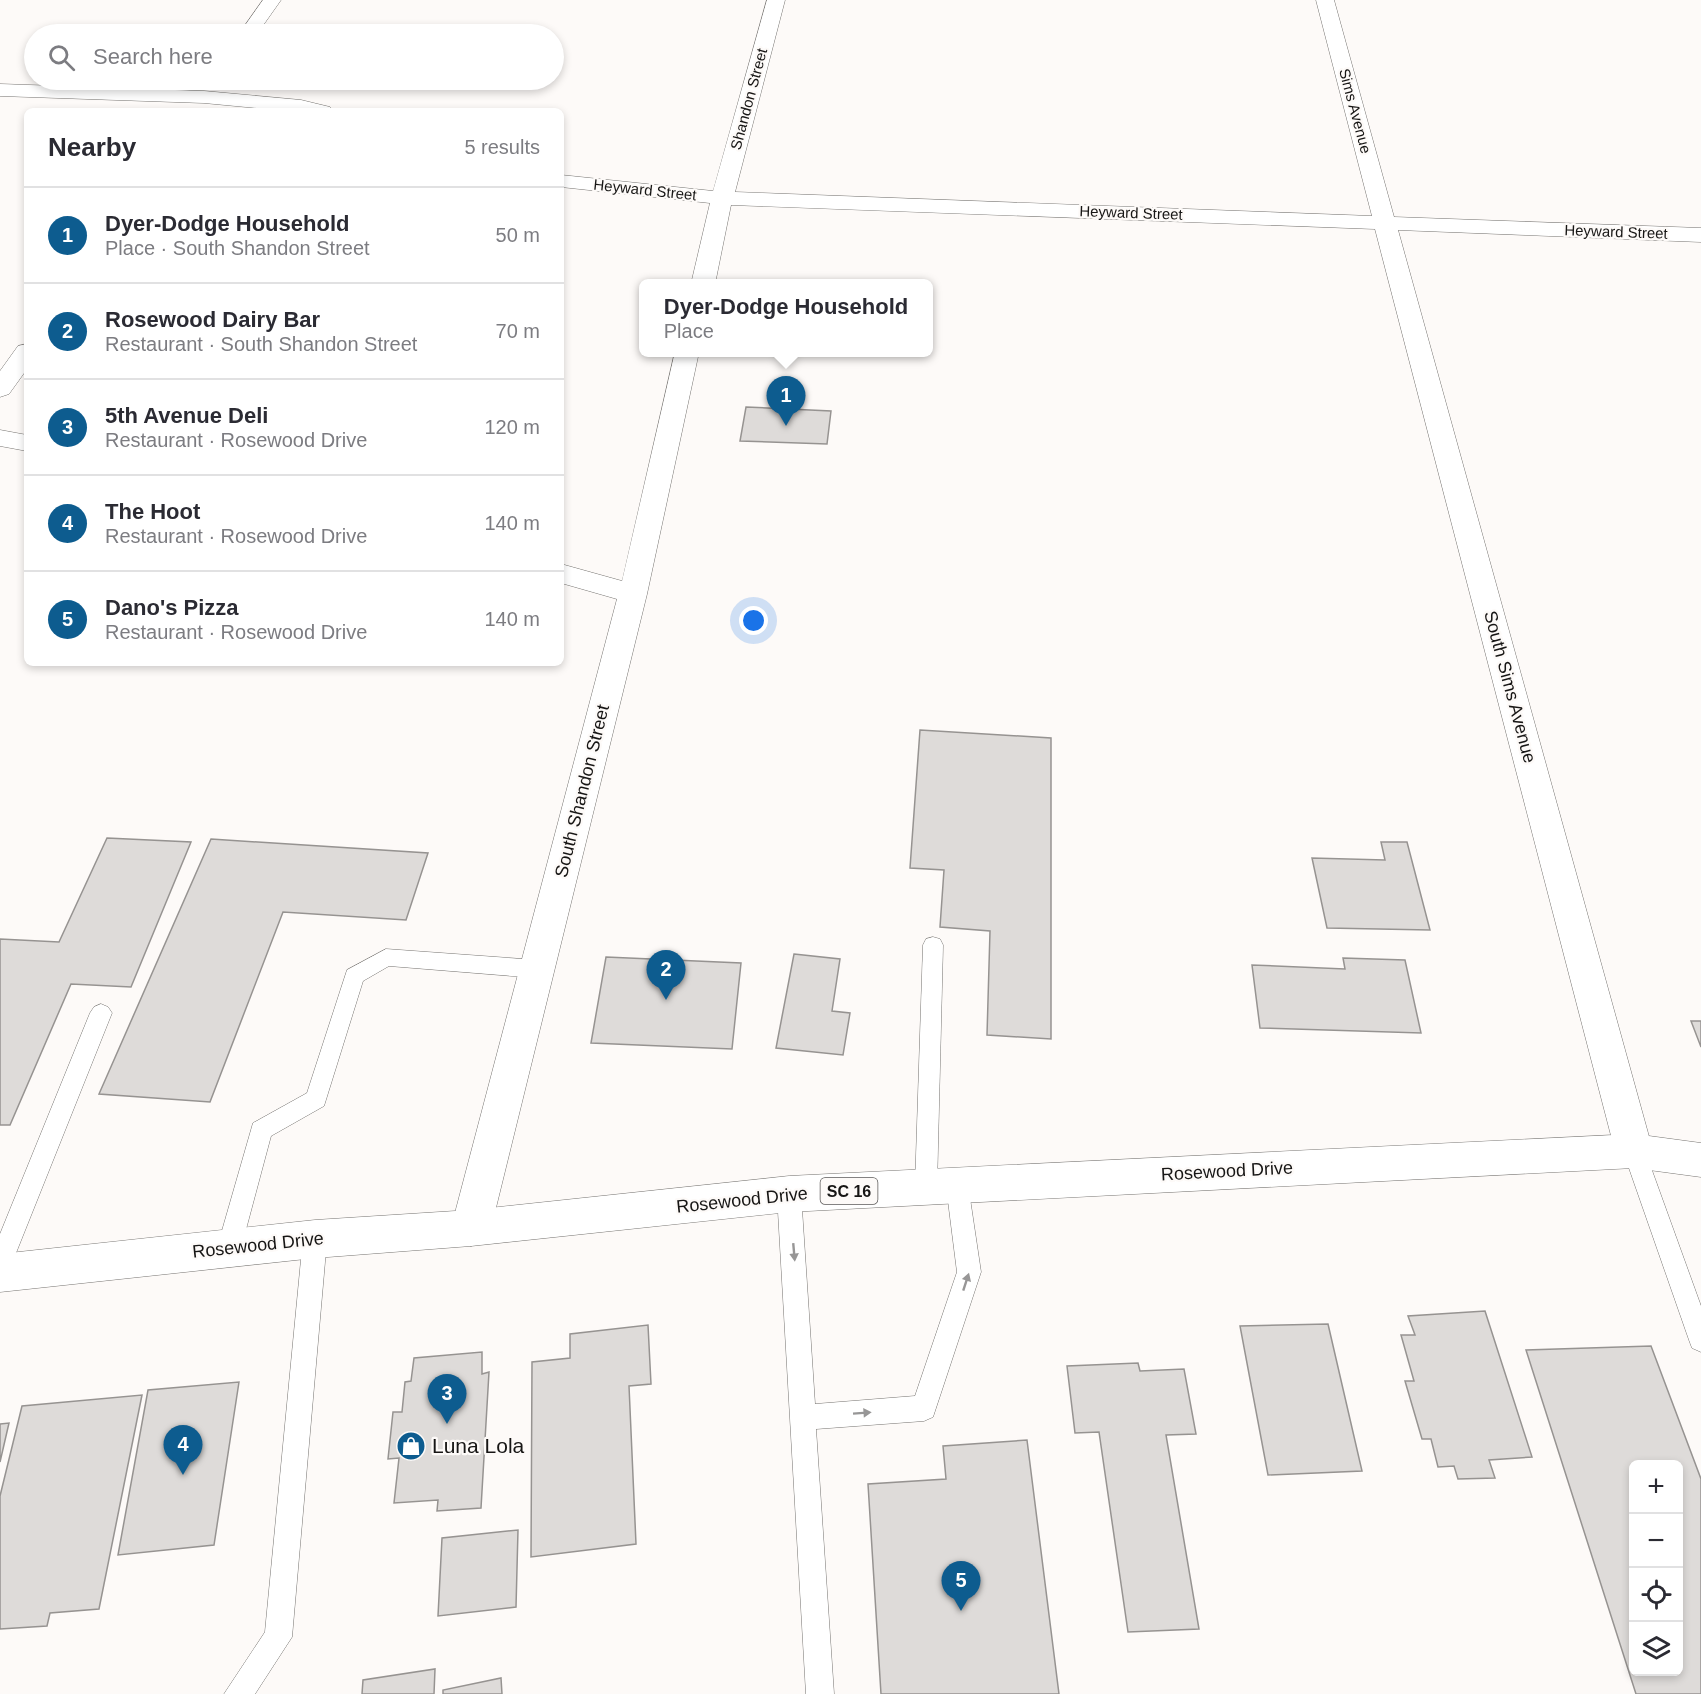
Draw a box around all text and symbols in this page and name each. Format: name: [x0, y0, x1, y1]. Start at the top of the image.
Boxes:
search box: [24, 24, 564, 90]
icon: search: [45, 41, 78, 74]
text: Search here: [93, 44, 213, 69]
street label: Shandon Street: [727, 46, 770, 151]
street label: Sims Avenue: [1336, 67, 1375, 155]
text: Nearby: [48, 132, 136, 162]
text: 5 results: [464, 136, 540, 158]
street label: Heyward Street: [593, 176, 698, 203]
street label: Heyward Street: [1079, 202, 1184, 223]
text: Dyer-Dodge Household: [105, 211, 349, 236]
street label: Heyward Street: [1564, 221, 1669, 242]
text: 1: [62, 224, 73, 246]
text: 50 m: [496, 224, 540, 246]
text: Place · South Shandon Street: [105, 237, 370, 259]
popup: [639, 279, 933, 357]
text: Dyer-Dodge Household: [664, 294, 908, 319]
text: Rosewood Dairy Bar: [105, 307, 320, 332]
text: 2: [62, 320, 73, 342]
text: 70 m: [496, 320, 540, 342]
text: Place: [664, 320, 714, 342]
text: Restaurant · South Shandon Street: [105, 333, 417, 355]
pin: 1: [766, 376, 806, 426]
text: 5th Avenue Deli: [105, 403, 268, 428]
text: 3: [62, 416, 73, 438]
text: 120 m: [484, 416, 540, 438]
text: Restaurant · Rosewood Drive: [105, 429, 367, 451]
text: The Hoot: [105, 499, 200, 524]
text: 4: [62, 512, 73, 534]
text: 140 m: [484, 512, 540, 534]
text: Restaurant · Rosewood Drive: [105, 525, 367, 547]
text: Dano's Pizza: [105, 595, 239, 620]
your location: [739, 606, 768, 635]
text: 5: [62, 608, 73, 630]
text: 140 m: [484, 608, 540, 630]
street label: South Sims Avenue: [1480, 609, 1540, 765]
text: Restaurant · Rosewood Drive: [105, 621, 367, 643]
street label: South Shandon Street: [551, 703, 613, 879]
pin: 2: [646, 950, 686, 1000]
street label: Rosewood Drive: [1161, 1158, 1293, 1184]
road number: SC 16: [820, 1178, 878, 1204]
street label: Rosewood Drive: [675, 1183, 809, 1217]
street label: Rosewood Drive: [191, 1228, 325, 1262]
one-way arrow: [789, 1243, 798, 1262]
one-way arrow: [961, 1273, 971, 1291]
pin: 3: [428, 1374, 466, 1424]
one-way arrow: [853, 1408, 872, 1417]
pin: 4: [164, 1426, 202, 1475]
shop icon: Luna Lola: [395, 1430, 427, 1462]
place label: Luna Lola: [432, 1434, 525, 1457]
map controls: [1629, 1460, 1683, 1676]
button: +: [1629, 1460, 1683, 1514]
button: −: [1629, 1514, 1683, 1568]
pin: 5: [942, 1562, 980, 1611]
button: locate: [1629, 1568, 1683, 1622]
button: layers: [1629, 1622, 1683, 1676]

